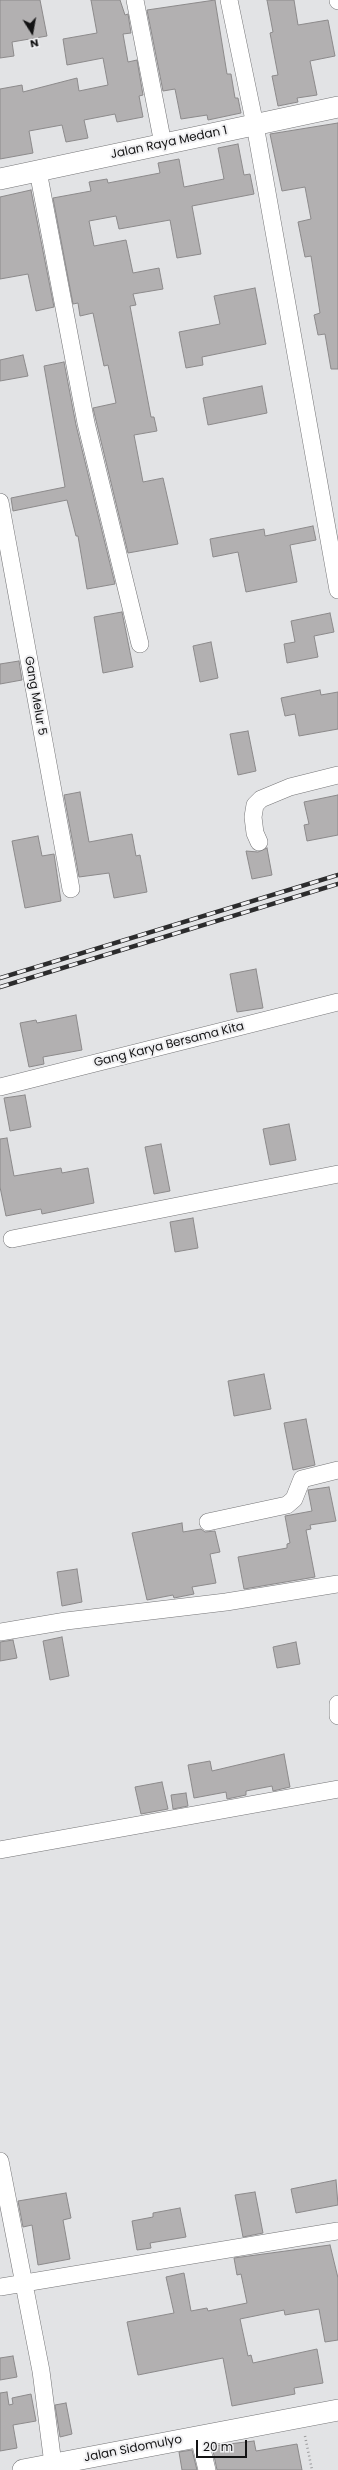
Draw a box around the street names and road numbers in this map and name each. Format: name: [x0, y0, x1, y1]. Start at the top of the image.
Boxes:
street label: Jalan Raya Medan 1: [109, 124, 229, 162]
street label: Gang Melur 5: [21, 655, 49, 737]
street label: Gang Karya Bersama Kita: [92, 1019, 246, 1071]
street label: Jalan Sidomulyo: [83, 2432, 183, 2466]

